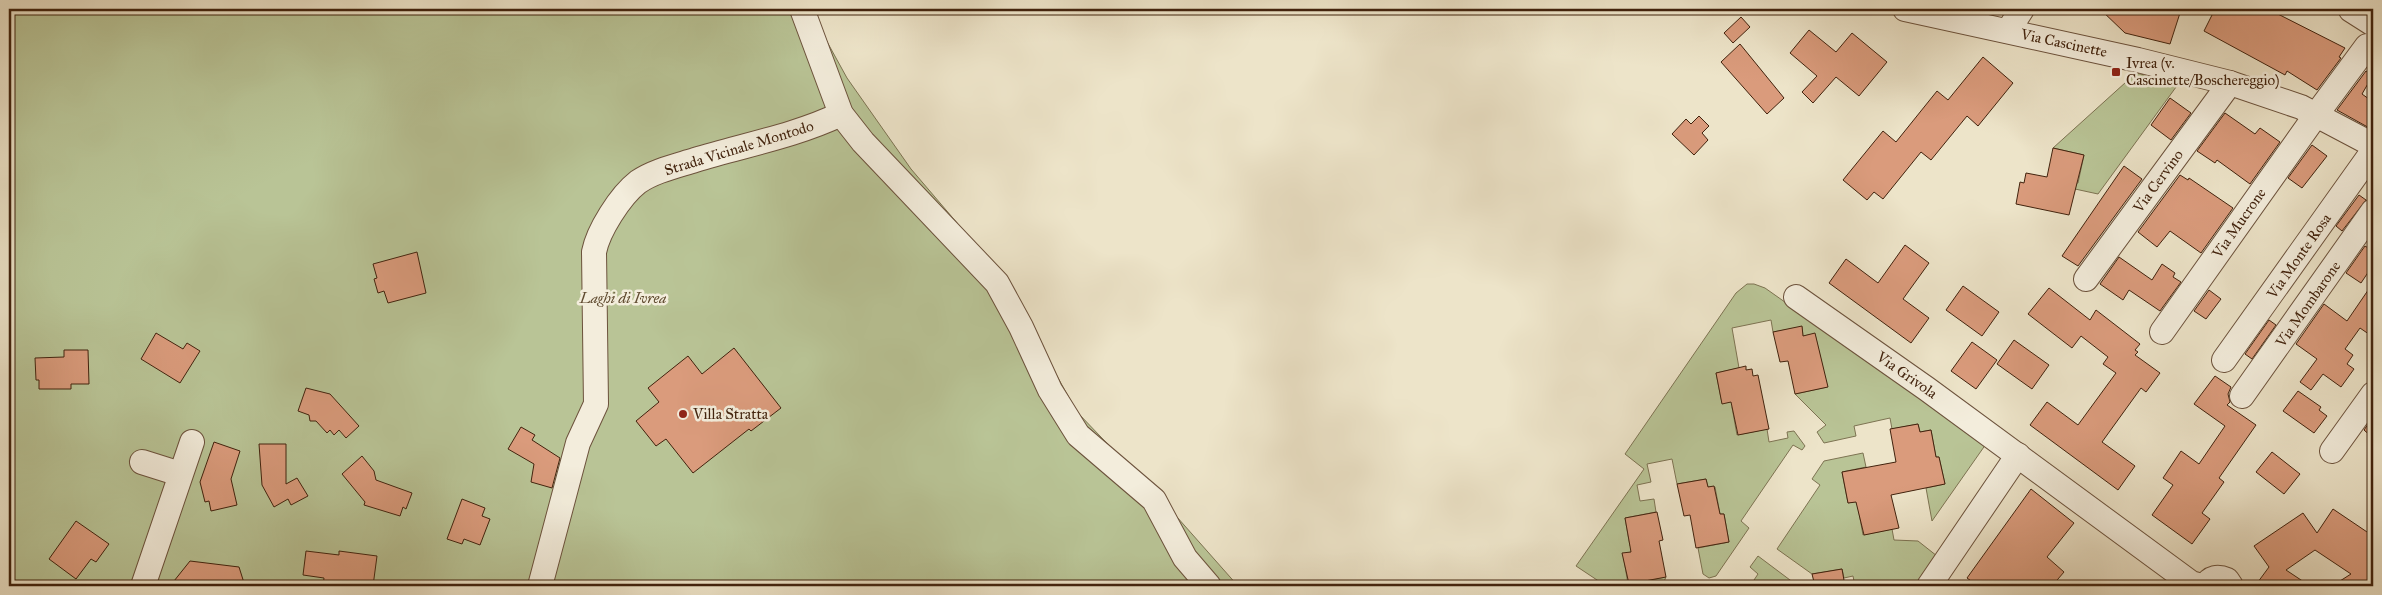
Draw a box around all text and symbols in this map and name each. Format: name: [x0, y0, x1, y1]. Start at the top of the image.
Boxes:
street label: Via Cascinette: [2018, 25, 2109, 61]
place label: Ivrea (v. Cascinette/Boschereggio): [2126, 54, 2279, 90]
marker: Ivrea (v. Cascinette/Boschereggio): [2110, 66, 2122, 78]
street label: Strada Vicinale Montodo: [662, 117, 816, 179]
street label: Via Cervino: [2129, 146, 2187, 217]
street label: Via Mucrone: [2208, 185, 2270, 262]
street label: Via Monte Rosa: [2262, 209, 2335, 303]
street label: Via Mombarone: [2271, 258, 2344, 351]
park label: Laghi di Ivrea: [579, 289, 666, 307]
street label: Via Grivola: [1872, 347, 1941, 403]
place label: Villa Stratta: [692, 405, 769, 423]
marker: Villa Stratta: [677, 408, 689, 420]

